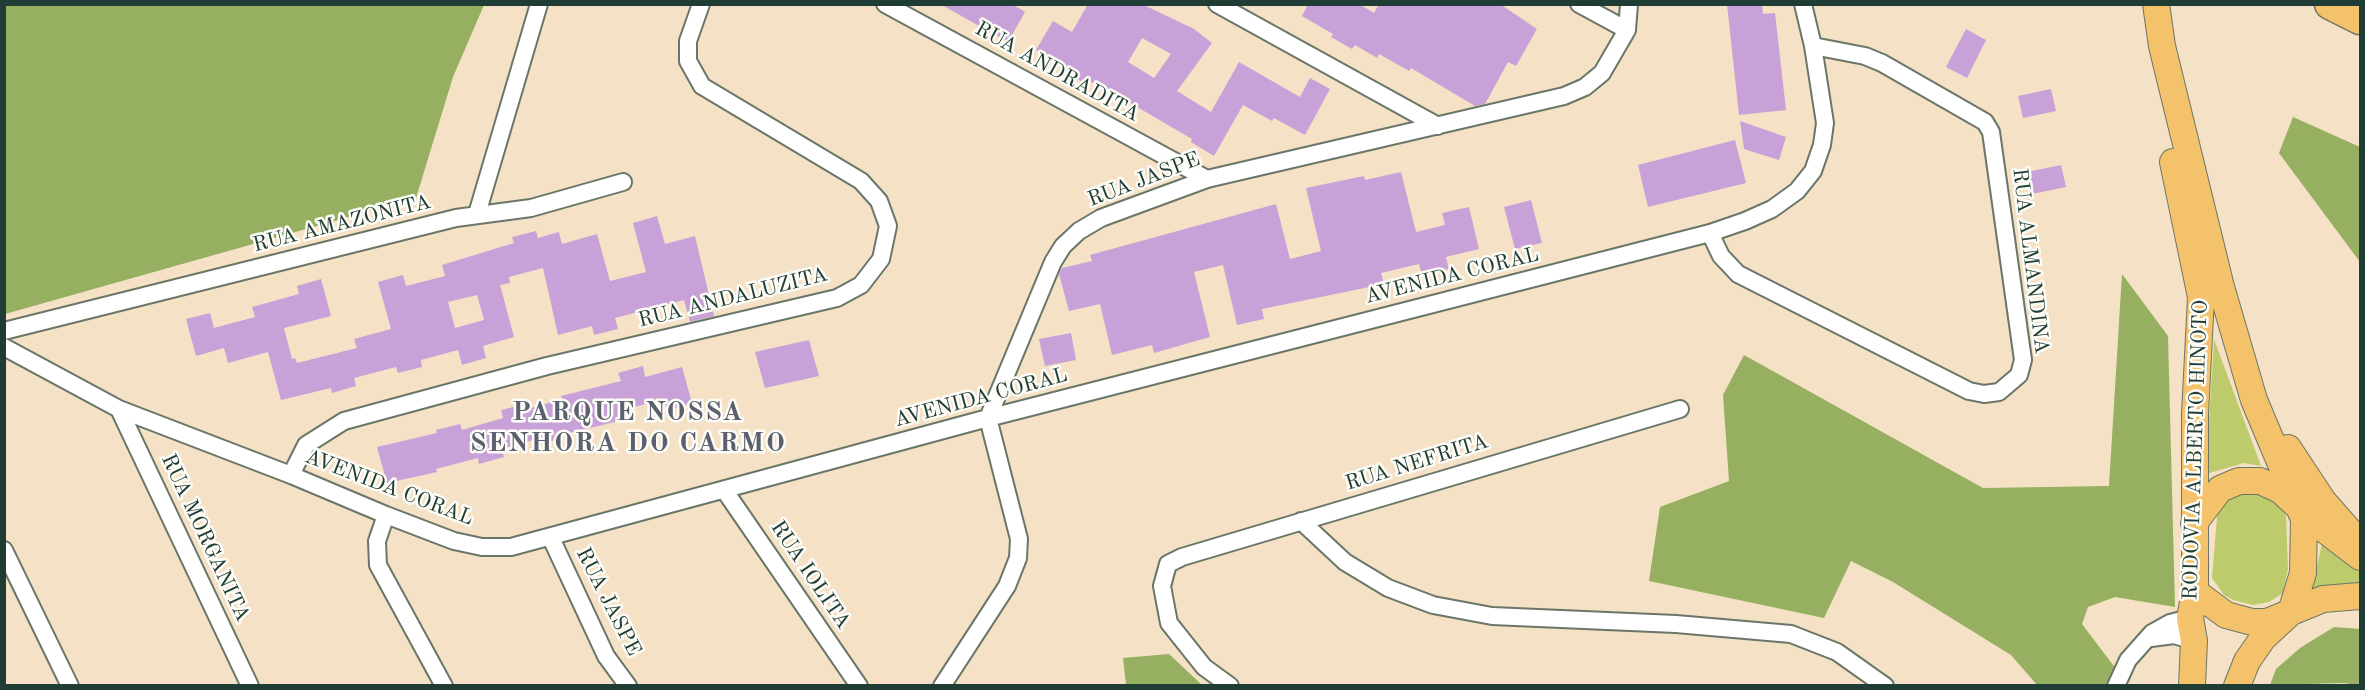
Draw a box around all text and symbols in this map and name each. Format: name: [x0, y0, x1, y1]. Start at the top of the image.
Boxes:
street label: RUA ANDRADITA: [970, 16, 1144, 128]
street label: RUA JASPE: [1084, 147, 1204, 213]
street label: RUA ALMANDINA: [2006, 167, 2054, 355]
street label: RUA AMAZONITA: [250, 190, 434, 258]
street label: AVENIDA CORAL: [1362, 242, 1542, 310]
street label: RUA ANDALUZITA: [636, 262, 830, 334]
street label: RODOVIA ALBERTO HINOTO: [2178, 299, 2214, 601]
street label: AVENIDA CORAL: [891, 363, 1071, 433]
district label: PARQUE NOSSA SENHORA DO CARMO: [470, 397, 786, 460]
street label: RUA NEFRITA: [1343, 429, 1491, 497]
street label: AVENIDA CORAL: [301, 444, 477, 532]
street label: RUA MORGANITA: [155, 450, 255, 626]
street label: RUA IOLITA: [765, 516, 855, 634]
street label: RUA JASPE: [570, 544, 646, 660]

